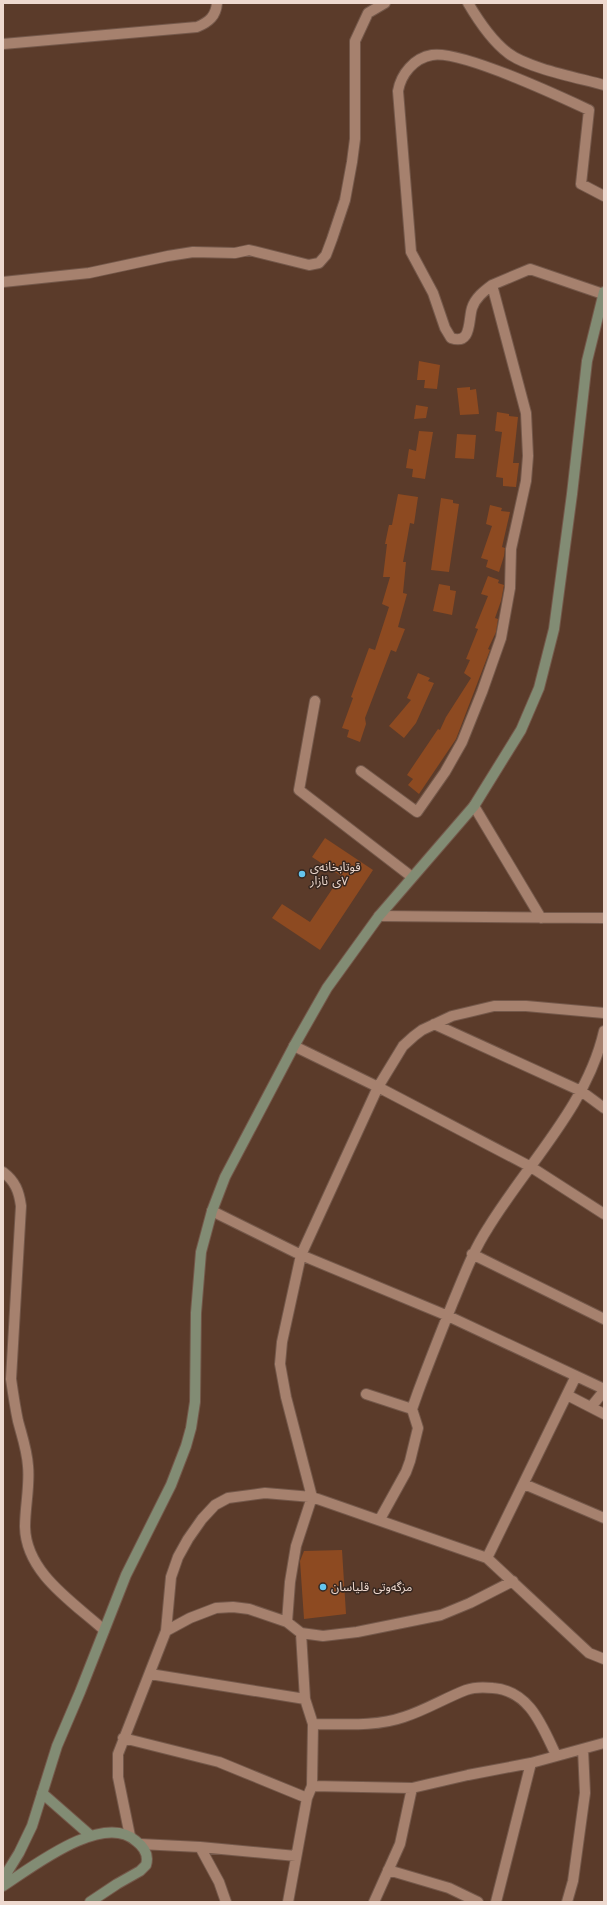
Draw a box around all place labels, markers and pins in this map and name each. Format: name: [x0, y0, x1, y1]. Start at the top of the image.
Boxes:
place label: قوتابخانەی ٧ی ئازار: [309, 860, 361, 888]
marker: قوتابخانەی ٧ی ئازار: [297, 869, 307, 879]
place label: مزگەوتی قلیاسان: [331, 1580, 412, 1594]
marker: مزگەوتی قلیاسان: [318, 1582, 328, 1592]

